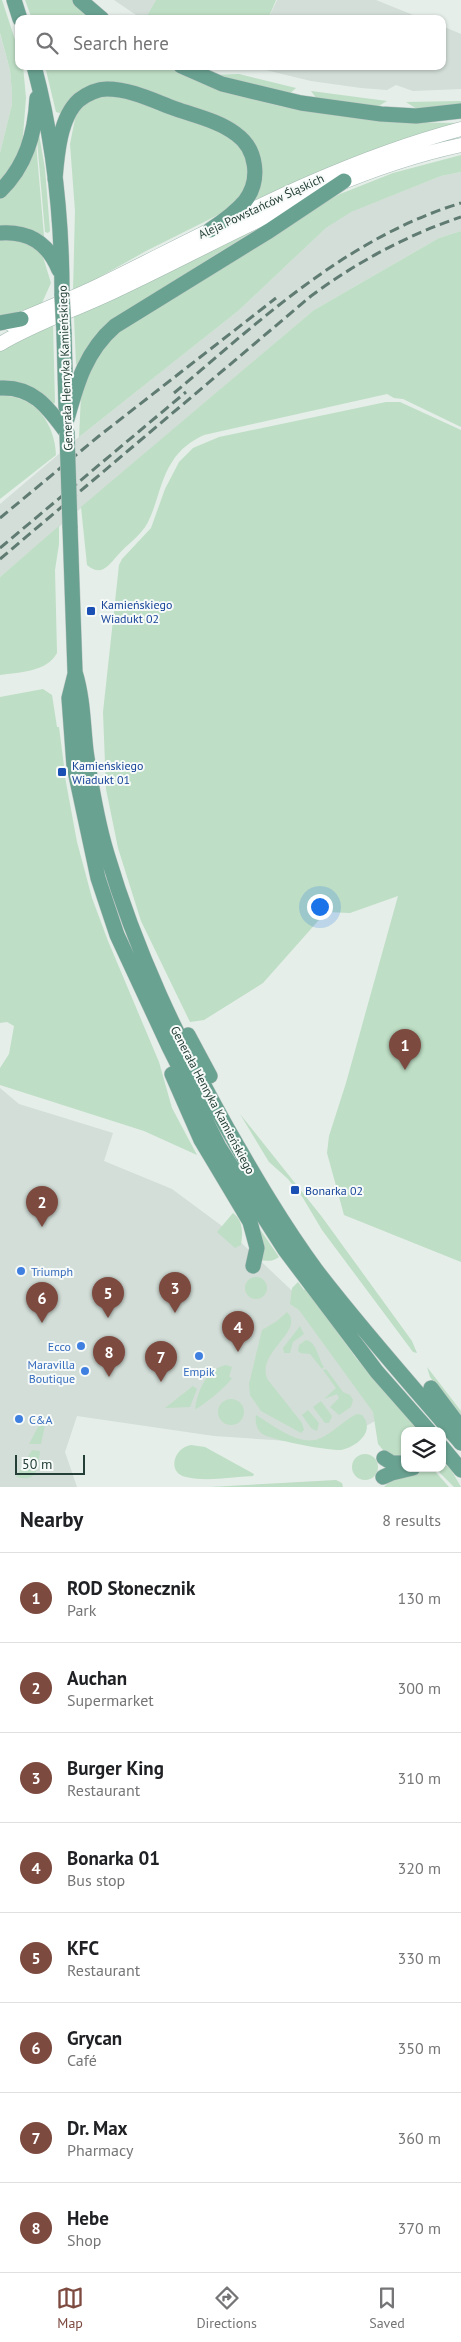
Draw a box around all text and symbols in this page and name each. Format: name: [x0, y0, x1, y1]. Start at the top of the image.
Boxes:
search box: [15, 15, 446, 70]
icon: search: [33, 29, 61, 57]
text: Search here: [73, 31, 169, 55]
street label: Aleja Powstańców Śląskich: [196, 170, 326, 242]
street label: Generała Henryka Kamieńskiego: [55, 285, 75, 451]
place label: Kamieńskiego Wiadukt 02: [101, 597, 172, 626]
marker: Kamieńskiego Wiadukt 02: [85, 605, 97, 617]
place label: Kamieńskiego Wiadukt 01: [72, 758, 143, 787]
marker: Kamieńskiego Wiadukt 01: [56, 766, 68, 778]
your location: [307, 894, 333, 920]
street label: Generała Henryka Kamieńskiego: [168, 1023, 258, 1177]
pin: 1: [389, 1029, 421, 1070]
place label: Bonarka 02: [305, 1183, 363, 1198]
marker: Bonarka 02: [289, 1184, 301, 1196]
pin: 2: [26, 1186, 58, 1227]
place label: Triumph: [31, 1264, 73, 1279]
marker: Triumph: [15, 1265, 27, 1277]
pin: 3: [159, 1272, 191, 1313]
pin: 5: [92, 1277, 124, 1318]
pin: 6: [26, 1282, 58, 1323]
pin: 4: [222, 1311, 254, 1352]
pin: 8: [93, 1336, 125, 1377]
place label: Ecco: [48, 1339, 71, 1354]
marker: Ecco: [75, 1340, 87, 1352]
pin: 7: [145, 1341, 177, 1382]
marker: Empik: [193, 1350, 205, 1362]
place label: Maravilla Boutique: [28, 1357, 75, 1386]
place label: Empik: [183, 1364, 215, 1379]
marker: Maravilla Boutique: [79, 1365, 91, 1377]
place label: C&A: [29, 1412, 53, 1427]
marker: C&A: [13, 1413, 25, 1425]
map controls: [401, 1427, 446, 1472]
button: layers: [401, 1427, 446, 1472]
scale bar: [15, 1452, 85, 1475]
text: 50 m: [22, 1455, 52, 1473]
text: Nearby: [20, 1506, 83, 1533]
text: 8 results: [382, 1510, 441, 1530]
text: ROD Słonecznik: [67, 1576, 195, 1600]
text: 1: [31, 1588, 41, 1608]
text: 130 m: [398, 1588, 441, 1608]
text: Park: [67, 1600, 96, 1620]
text: Auchan: [67, 1666, 127, 1690]
text: 2: [31, 1678, 41, 1698]
text: 300 m: [398, 1678, 441, 1698]
text: Supermarket: [67, 1690, 154, 1710]
text: Burger King: [67, 1756, 164, 1780]
text: 3: [31, 1768, 41, 1788]
text: 310 m: [398, 1768, 441, 1788]
text: Restaurant: [67, 1780, 140, 1800]
text: Bonarka 01: [67, 1846, 160, 1870]
text: 4: [31, 1858, 41, 1878]
text: 320 m: [398, 1858, 441, 1878]
text: Bus stop: [67, 1870, 125, 1890]
text: KFC: [67, 1936, 99, 1960]
text: 5: [31, 1948, 41, 1968]
text: 330 m: [398, 1948, 441, 1968]
text: Restaurant: [67, 1960, 140, 1980]
text: Grycan: [67, 2026, 122, 2050]
text: 6: [31, 2038, 41, 2058]
text: 350 m: [398, 2038, 441, 2058]
text: Café: [67, 2050, 97, 2070]
text: Dr. Max: [67, 2116, 128, 2140]
text: 7: [31, 2128, 41, 2148]
text: 360 m: [398, 2128, 441, 2148]
text: Pharmacy: [67, 2140, 133, 2160]
text: Hebe: [67, 2206, 109, 2230]
text: 8: [31, 2218, 41, 2238]
text: 370 m: [398, 2218, 441, 2238]
text: Shop: [67, 2230, 101, 2250]
tab: Map: [56, 2284, 84, 2332]
tab: Directions: [196, 2284, 257, 2332]
tab: Saved: [369, 2284, 405, 2332]

